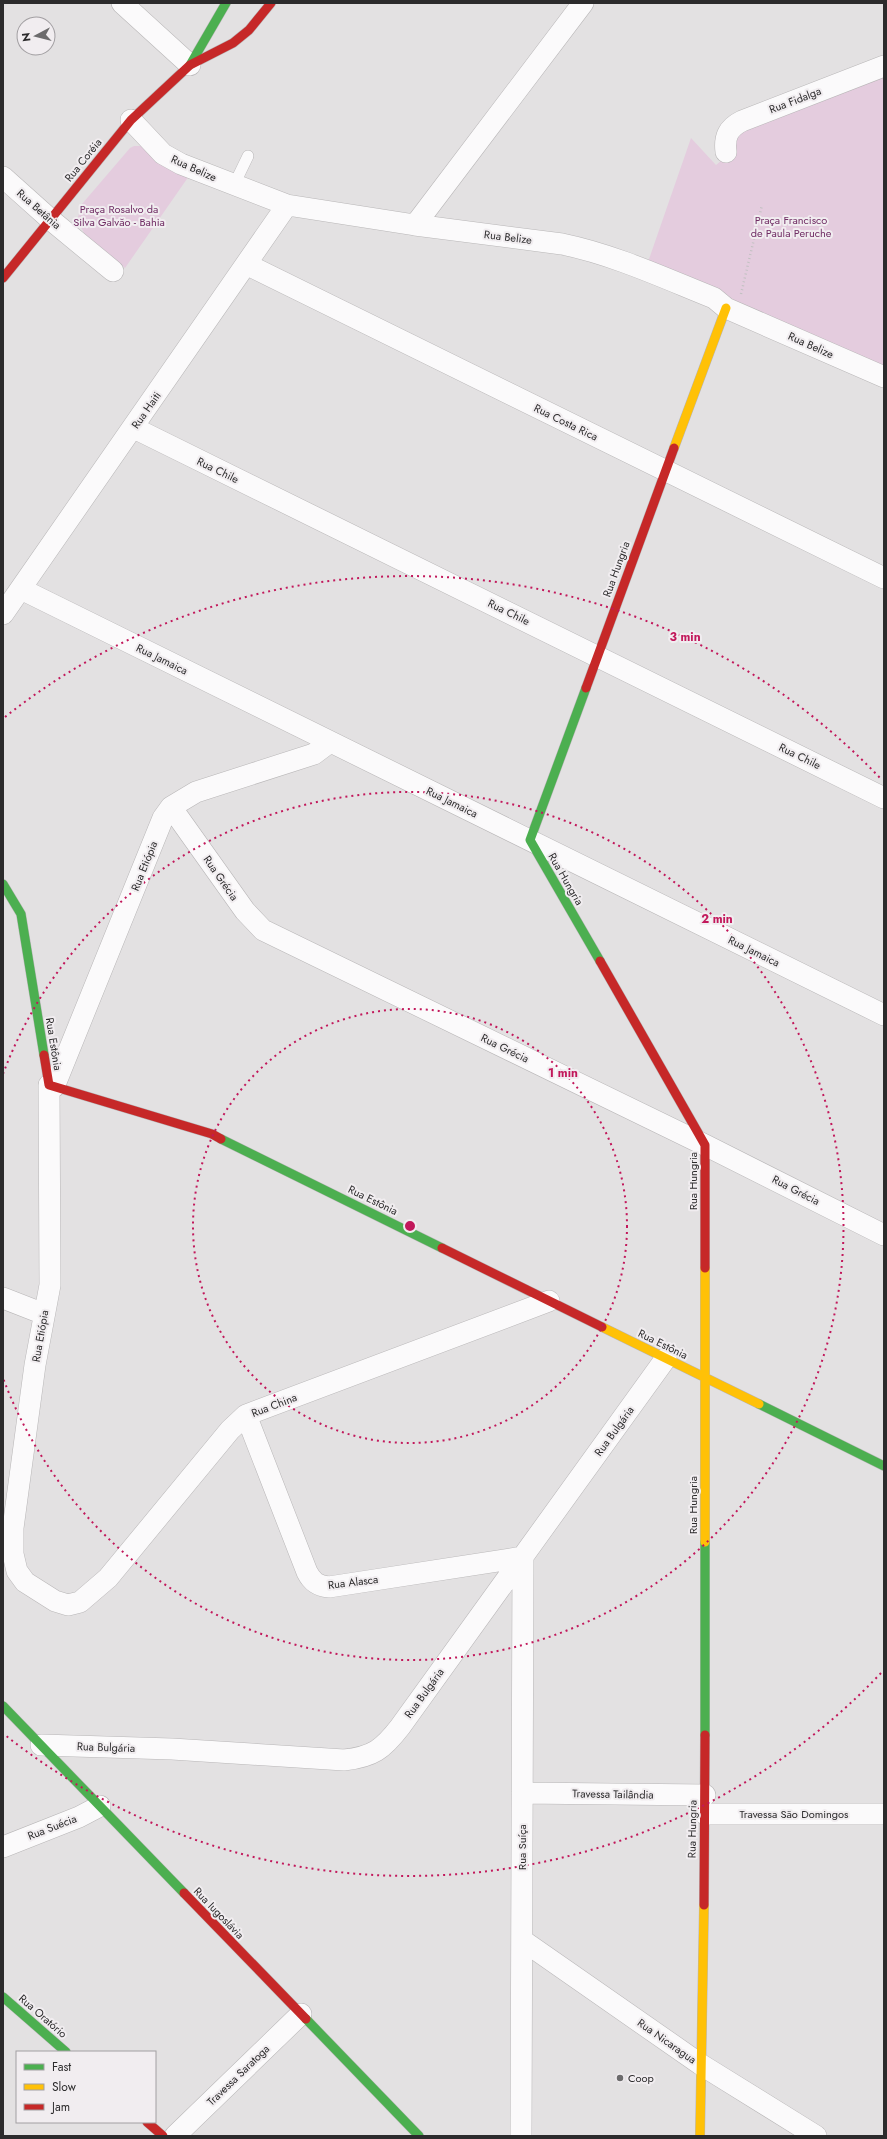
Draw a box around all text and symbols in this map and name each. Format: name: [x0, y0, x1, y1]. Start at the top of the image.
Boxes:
north arrow: [16, 16, 56, 56]
text: N: [18, 32, 35, 43]
street label: Rua Fidalga: [767, 83, 823, 117]
street label: Rua Coréia: [61, 135, 105, 185]
street label: Rua Belize: [169, 151, 220, 185]
street label: Rua Betânia: [13, 185, 65, 233]
park label: Praça Rosalvo da Silva Galvăo - Bahia: [73, 201, 165, 230]
park label: Praça Francisco de Paula Peruche: [751, 212, 832, 241]
street label: Rua Belize: [483, 226, 533, 248]
street label: Rua Belize: [786, 328, 837, 362]
street label: Rua Haiti: [127, 388, 165, 432]
street label: Rua Costa Rica: [531, 400, 601, 444]
street label: Rua Chile: [194, 453, 242, 487]
street label: Rua Hungria: [599, 539, 633, 599]
street label: Rua Chile: [485, 595, 533, 629]
text: 3 min: [669, 628, 701, 646]
street label: Rua Jamaica: [133, 640, 191, 678]
street label: Rua Chile: [776, 739, 824, 773]
street label: Rua Jamaica: [423, 783, 481, 821]
street label: Rua Etiópia: [127, 839, 161, 893]
street label: Rua Hungria: [545, 850, 587, 908]
street label: Rua Grécia: [200, 852, 242, 904]
text: 2 min: [701, 910, 733, 928]
street label: Rua Jamaica: [725, 932, 783, 970]
street label: Rua Estônia: [42, 1016, 66, 1072]
street label: Rua Grécia: [478, 1029, 532, 1067]
text: 1 min: [548, 1064, 578, 1082]
street label: Rua Hungria: [685, 1152, 701, 1210]
street label: Rua Grécia: [769, 1171, 823, 1209]
street label: Rua Estônia: [345, 1181, 401, 1219]
centre of rings: [403, 1219, 417, 1233]
street label: Rua Etiópia: [28, 1309, 52, 1363]
street label: Rua Estônia: [635, 1325, 691, 1363]
street label: Rua China: [249, 1389, 299, 1421]
street label: Rua Bulgária: [590, 1403, 638, 1459]
street label: Rua Hungria: [685, 1476, 701, 1534]
street label: Rua Alasca: [327, 1571, 379, 1593]
street label: Rua Bulgária: [400, 1665, 448, 1721]
street label: Rua Bulgária: [76, 1738, 136, 1756]
street label: Travessa Tailândia: [572, 1785, 654, 1803]
street label: Rua Hungria: [683, 1800, 701, 1858]
street label: Travessa São Domingos: [739, 1806, 849, 1822]
street label: Rua Suécia: [25, 1810, 79, 1844]
street label: Rua Suíça: [514, 1824, 530, 1870]
street label: Rua Iugoslávia: [190, 1884, 248, 1942]
street label: Rua Oratório: [15, 1990, 71, 2042]
street label: Rua Nicaragua: [634, 2015, 700, 2067]
street label: Travessa Saratoga: [203, 2041, 273, 2109]
legend: [16, 2051, 156, 2123]
text: Fast: [52, 2058, 71, 2076]
place label: Coop: [628, 2070, 654, 2086]
marker: Coop: [615, 2073, 625, 2083]
text: Slow: [52, 2078, 77, 2096]
text: Jam: [50, 2098, 70, 2116]

